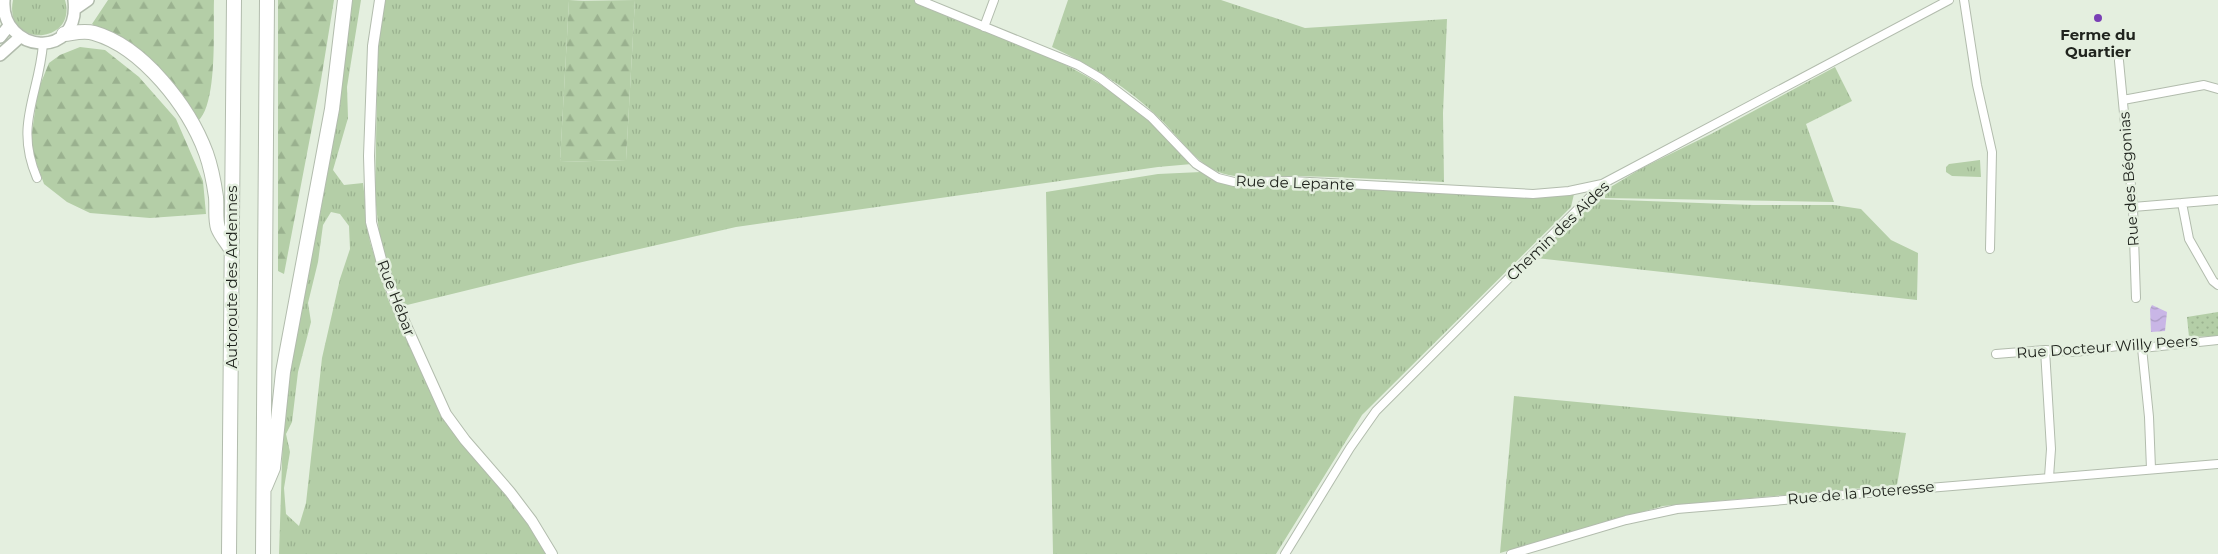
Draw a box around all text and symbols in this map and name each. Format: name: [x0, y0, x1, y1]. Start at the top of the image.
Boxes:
marker: Ferme du Quartier: [2092, 12, 2104, 24]
place label: Ferme du Quartier: [2060, 25, 2136, 61]
street label: Rue des Bégonias: [2114, 111, 2143, 247]
street label: Rue de Lepante: [1235, 171, 1355, 194]
street label: Chemin des Aides: [1502, 177, 1613, 285]
street label: Autoroute des Ardennes: [222, 186, 241, 368]
street label: Rue Hébar: [373, 257, 420, 339]
street label: Rue Docteur Willy Peers: [2016, 331, 2198, 362]
street label: Rue de la Poteresse: [1787, 477, 1935, 508]

